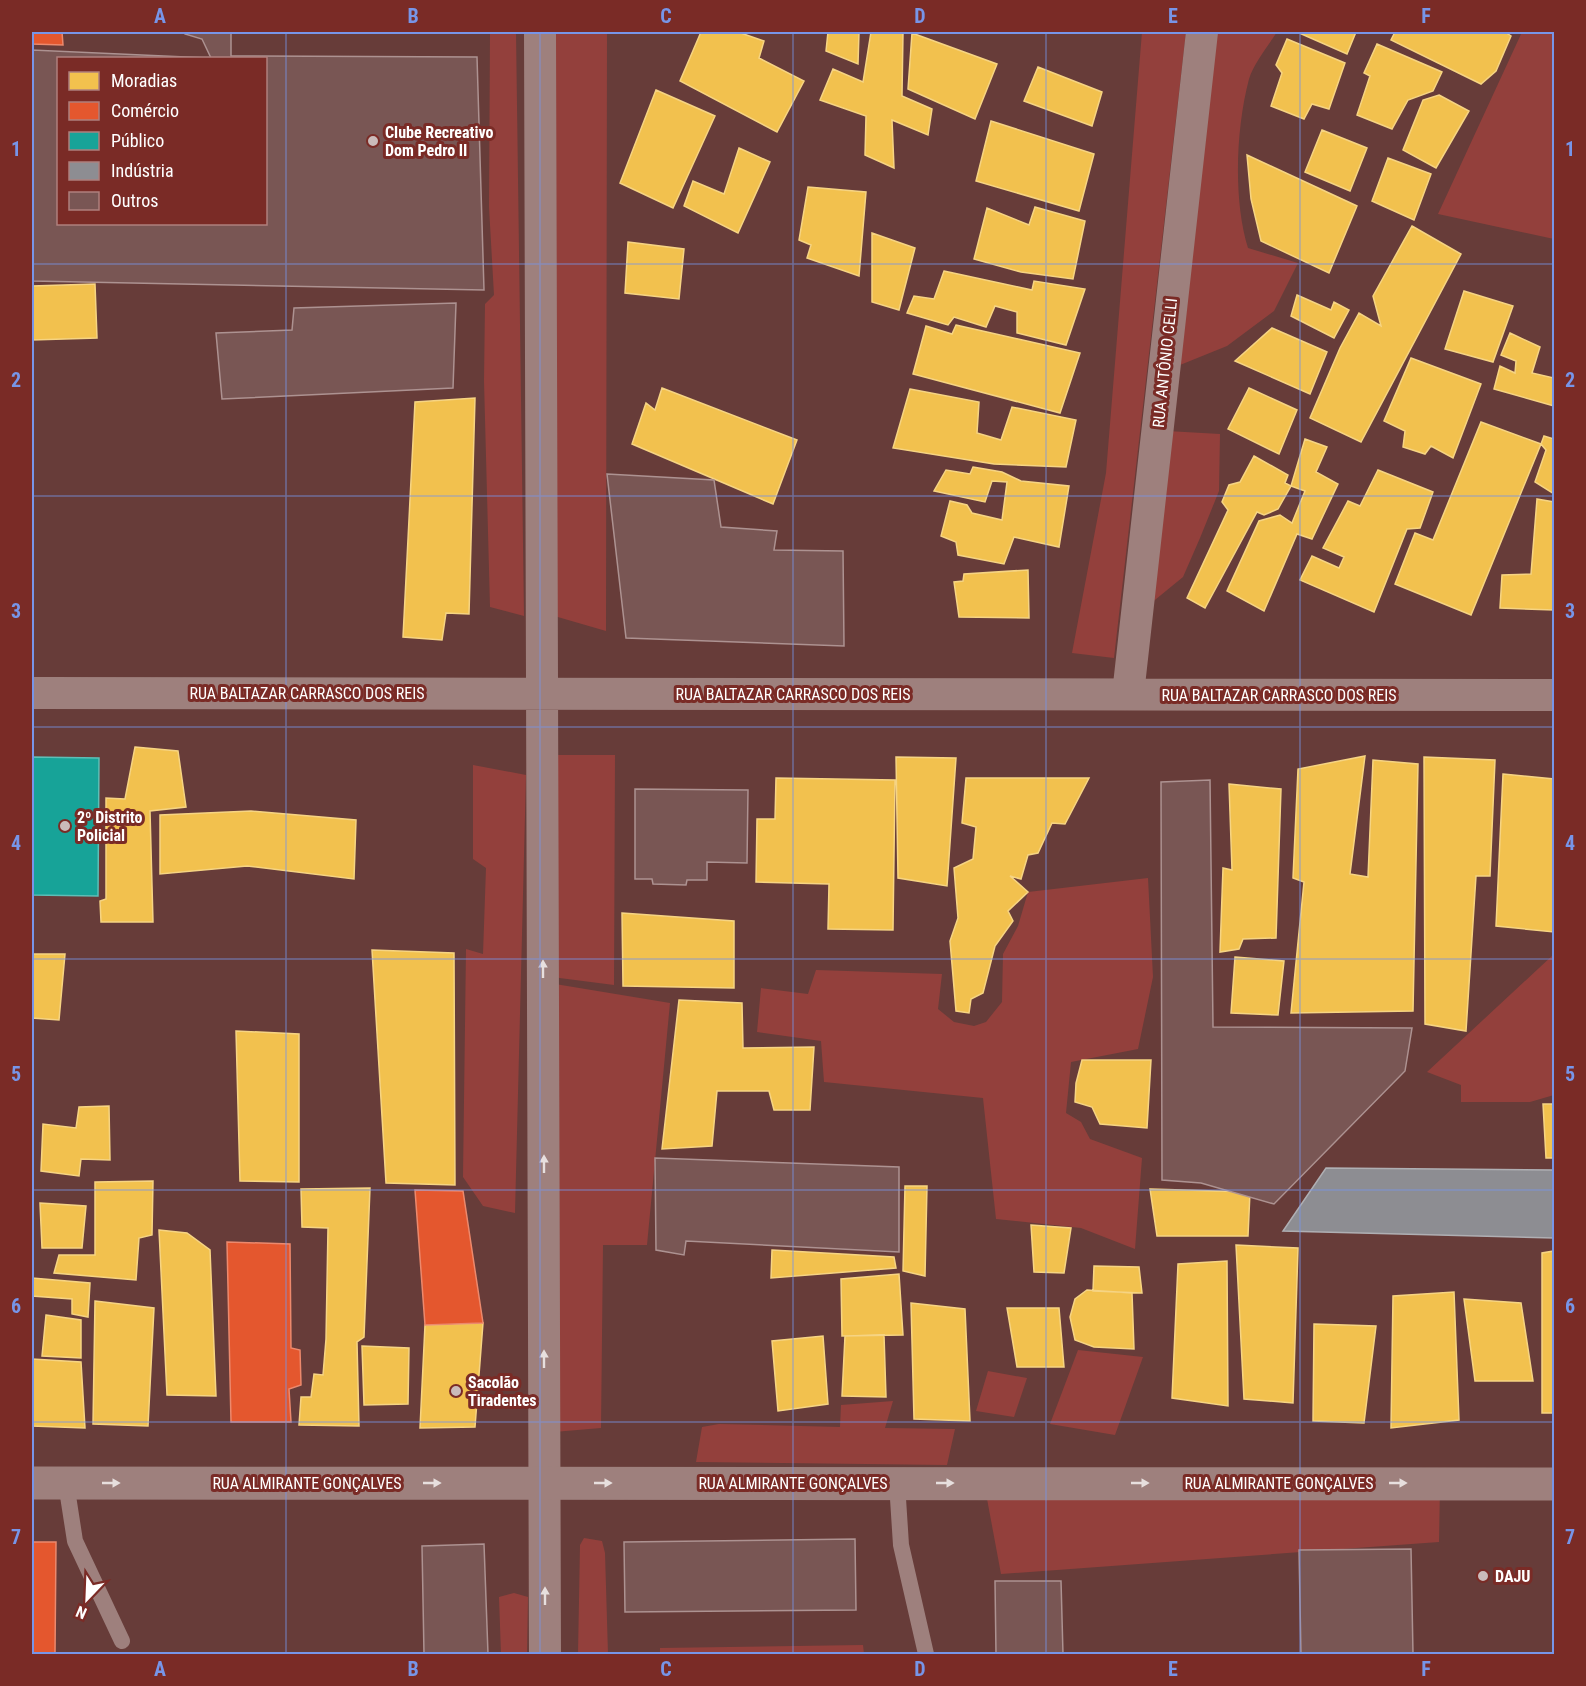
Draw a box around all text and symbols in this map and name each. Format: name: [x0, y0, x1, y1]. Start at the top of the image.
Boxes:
text: A: [154, 4, 166, 28]
text: B: [407, 4, 419, 28]
text: C: [660, 4, 672, 28]
text: D: [914, 4, 926, 28]
text: E: [1168, 4, 1178, 28]
text: F: [1421, 4, 1431, 28]
legend: [57, 57, 267, 225]
text: Moradias: [111, 70, 177, 91]
text: Comércio: [111, 100, 179, 121]
place label: Clube Recreativo Dom Pedro II: [385, 123, 493, 160]
text: Público: [111, 130, 164, 151]
marker: Clube Recreativo Dom Pedro II: [366, 134, 380, 148]
text: 1: [11, 137, 21, 161]
text: 1: [1565, 137, 1575, 161]
text: Indústria: [111, 160, 174, 181]
text: Outros: [111, 190, 158, 211]
street label: RUA ANTÔNIO CELLI: [1148, 297, 1181, 429]
text: 2: [11, 368, 21, 392]
text: 2: [1565, 368, 1575, 392]
text: 3: [11, 599, 21, 623]
text: 3: [1565, 599, 1575, 623]
street label: RUA BALTAZAR CARRASCO DOS REIS: [189, 684, 425, 703]
street label: RUA BALTAZAR CARRASCO DOS REIS: [675, 685, 911, 704]
street label: RUA BALTAZAR CARRASCO DOS REIS: [1161, 686, 1397, 705]
place label: 2º Distrito Policial: [77, 808, 143, 845]
marker: 2º Distrito Policial: [58, 819, 72, 833]
text: 4: [11, 831, 21, 855]
text: 4: [1565, 831, 1575, 855]
one-way arrow: [538, 960, 548, 979]
text: 5: [11, 1062, 21, 1086]
text: 5: [1565, 1062, 1575, 1086]
one-way arrow: [539, 1155, 549, 1174]
text: 6: [11, 1294, 21, 1318]
text: 6: [1565, 1294, 1575, 1318]
one-way arrow: [539, 1350, 549, 1369]
place label: Sacolão Tiradentes: [468, 1373, 537, 1410]
marker: Sacolão Tiradentes: [449, 1384, 463, 1398]
street label: RUA ALMIRANTE GONÇALVES: [212, 1474, 402, 1493]
street label: RUA ALMIRANTE GONÇALVES: [698, 1474, 888, 1493]
street label: RUA ALMIRANTE GONÇALVES: [1184, 1474, 1374, 1493]
one-way arrow: [101, 1478, 120, 1488]
one-way arrow: [422, 1478, 441, 1488]
one-way arrow: [594, 1478, 613, 1488]
one-way arrow: [936, 1478, 955, 1488]
one-way arrow: [1131, 1478, 1150, 1488]
one-way arrow: [1389, 1478, 1408, 1488]
text: 7: [11, 1525, 21, 1549]
text: 7: [1565, 1525, 1575, 1549]
place label: DAJU: [1495, 1567, 1530, 1586]
north arrow: [57, 1569, 117, 1629]
marker: DAJU: [1476, 1569, 1490, 1583]
one-way arrow: [540, 1587, 550, 1606]
text: N: [73, 1602, 90, 1623]
text: A: [154, 1657, 166, 1681]
text: B: [407, 1657, 419, 1681]
text: C: [660, 1657, 672, 1681]
text: D: [914, 1657, 926, 1681]
text: E: [1168, 1657, 1178, 1681]
text: F: [1421, 1657, 1431, 1681]

